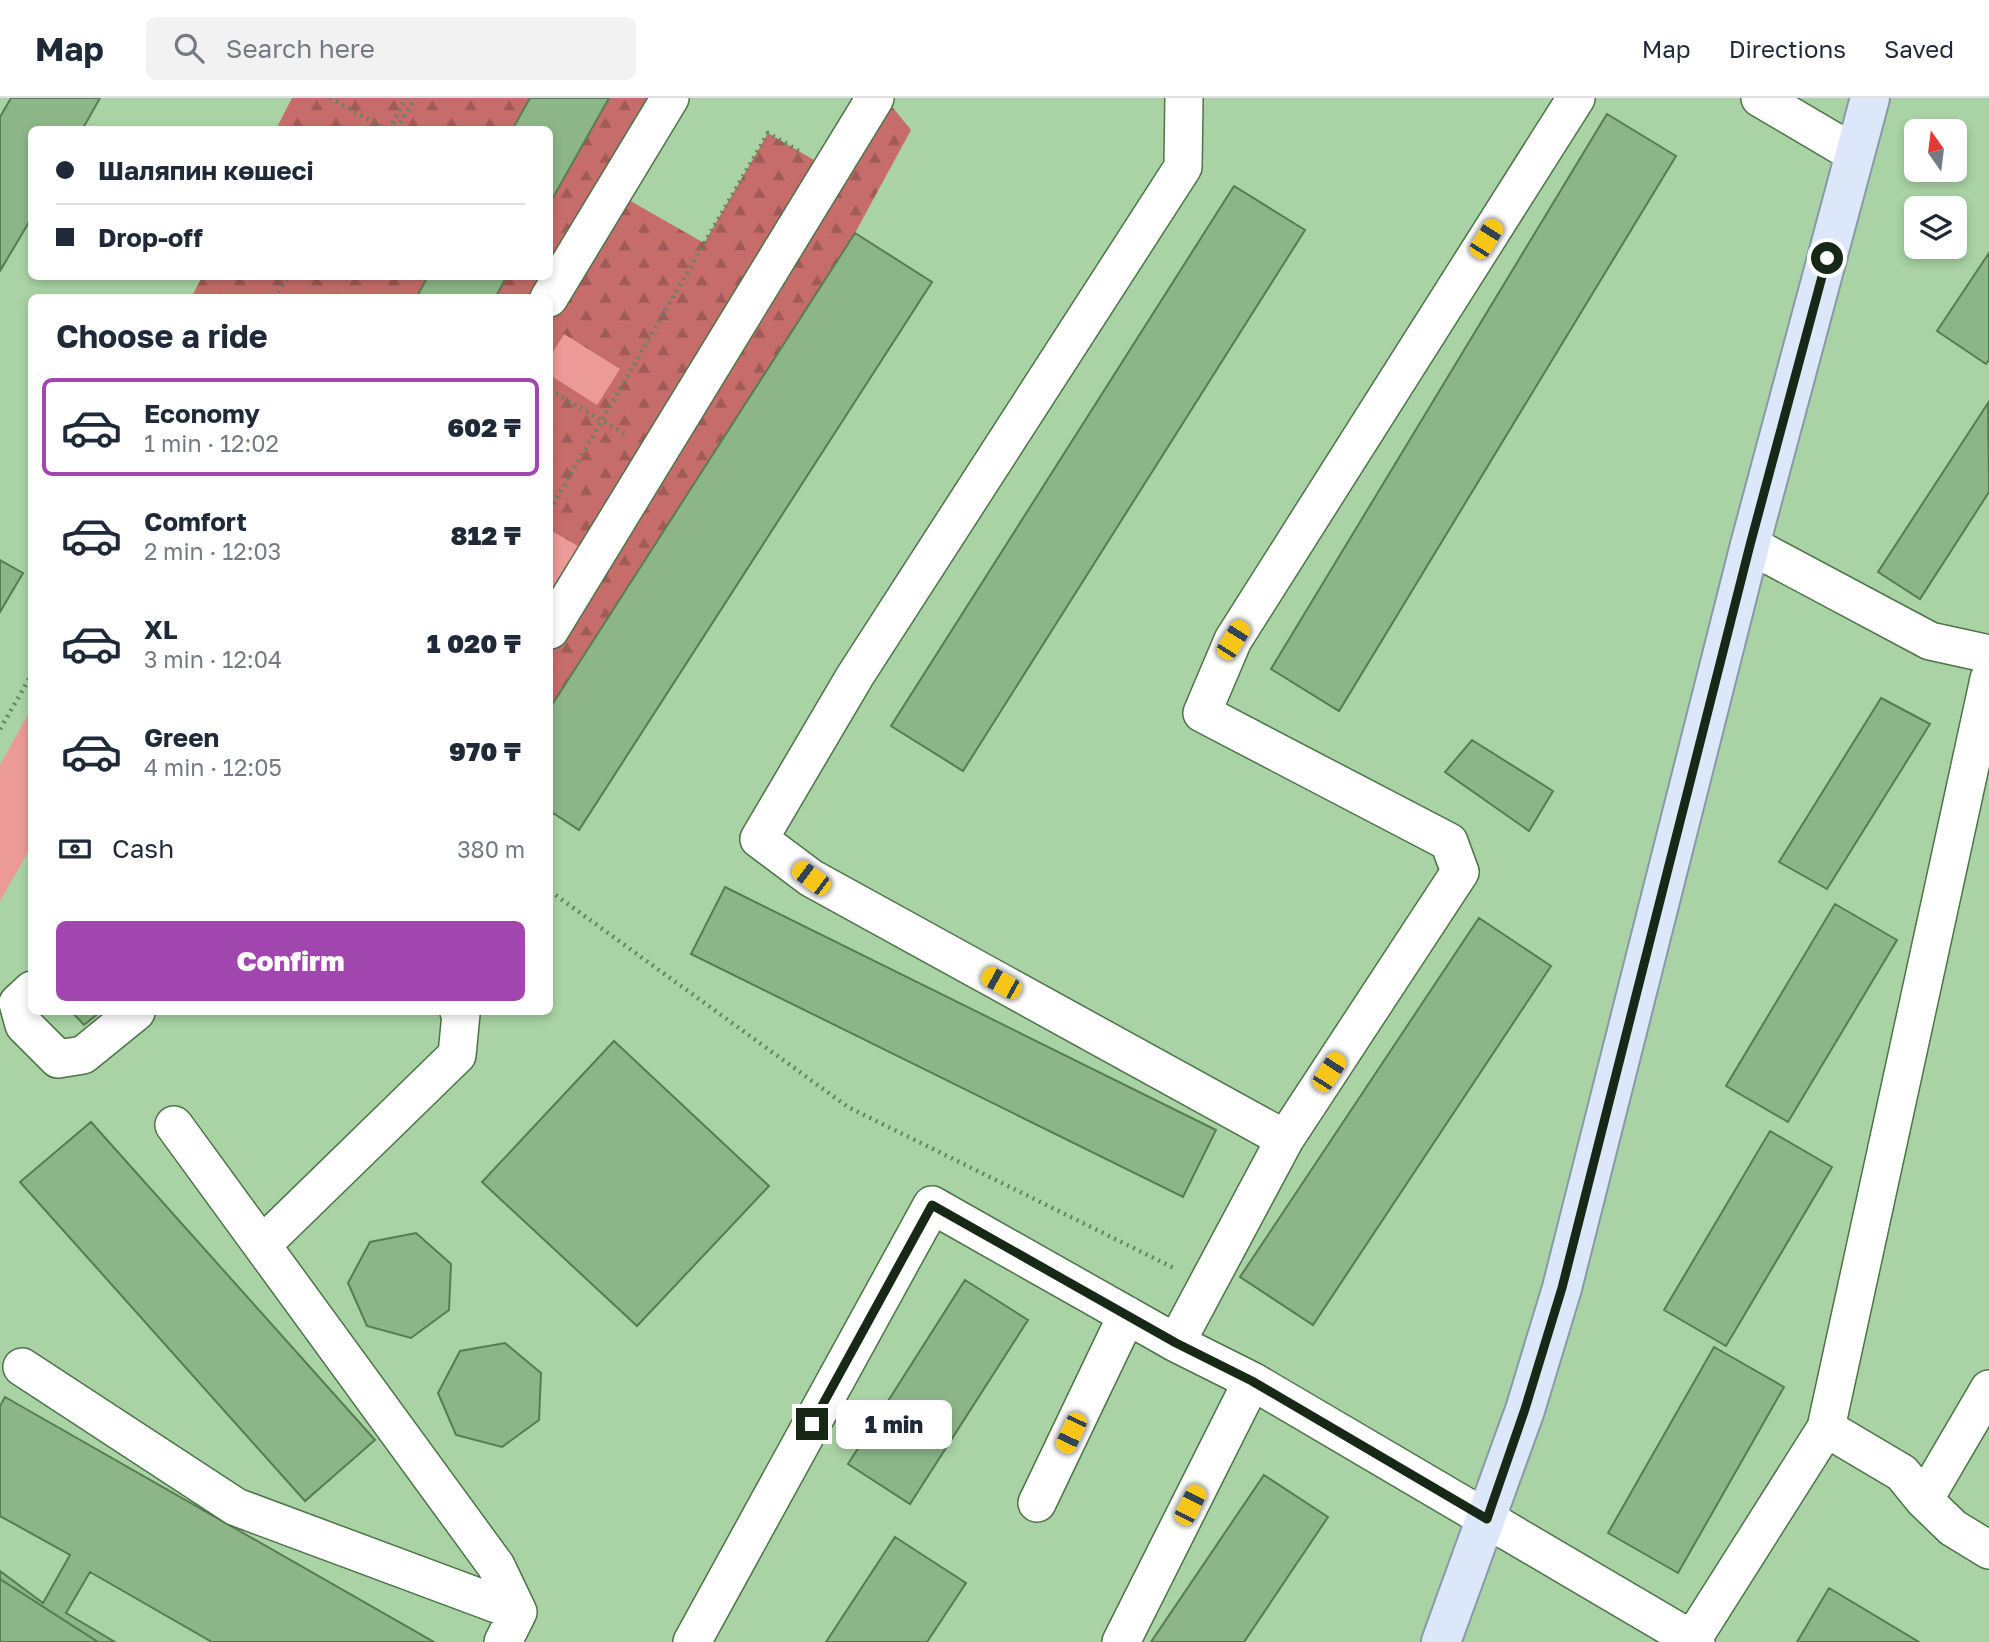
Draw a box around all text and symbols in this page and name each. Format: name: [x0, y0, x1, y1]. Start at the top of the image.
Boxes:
search box: [146, 17, 636, 80]
text: Map: [35, 29, 104, 68]
icon: search: [170, 29, 208, 67]
text: Search here: [226, 33, 375, 64]
text: Map: [1642, 34, 1691, 63]
text: Directions: [1729, 34, 1846, 63]
text: Saved: [1884, 34, 1954, 63]
north arrow: [1904, 119, 1967, 182]
map controls: [1904, 119, 1967, 259]
text: Шаляпин көшесі: [98, 155, 314, 186]
button: layers: [1904, 196, 1967, 259]
car: [1466, 216, 1507, 262]
text: Drop-off: [98, 222, 203, 253]
route start: [1811, 242, 1843, 274]
text: Choose a ride: [56, 317, 268, 355]
icon: car: [60, 396, 123, 459]
text: Economy: [144, 398, 260, 429]
text: 602 ₸: [447, 412, 521, 443]
text: 1 min · 12:02: [144, 429, 279, 457]
icon: car: [60, 504, 123, 567]
text: Comfort: [144, 506, 247, 537]
text: 812 ₸: [450, 520, 521, 551]
text: 2 min · 12:03: [144, 537, 281, 565]
icon: car: [60, 612, 123, 675]
text: XL: [144, 614, 178, 645]
car: [1213, 617, 1254, 663]
text: 1 020 ₸: [427, 628, 521, 659]
text: 3 min · 12:04: [144, 645, 282, 673]
icon: car: [60, 720, 123, 783]
text: Green: [144, 722, 219, 753]
text: 970 ₸: [449, 736, 521, 767]
text: 4 min · 12:05: [144, 753, 282, 781]
icon: cash: [56, 830, 94, 868]
text: Cash: [112, 833, 174, 864]
text: 380 m: [457, 835, 525, 863]
car: [788, 857, 835, 899]
button: Confirm: [56, 921, 525, 1001]
car: [978, 964, 1025, 1002]
car: [1309, 1049, 1350, 1095]
callout: 1 min: [836, 1400, 952, 1448]
route end: [796, 1408, 828, 1440]
text: 1 min: [865, 1410, 923, 1438]
car: [1053, 1410, 1090, 1456]
car: [1172, 1482, 1209, 1528]

